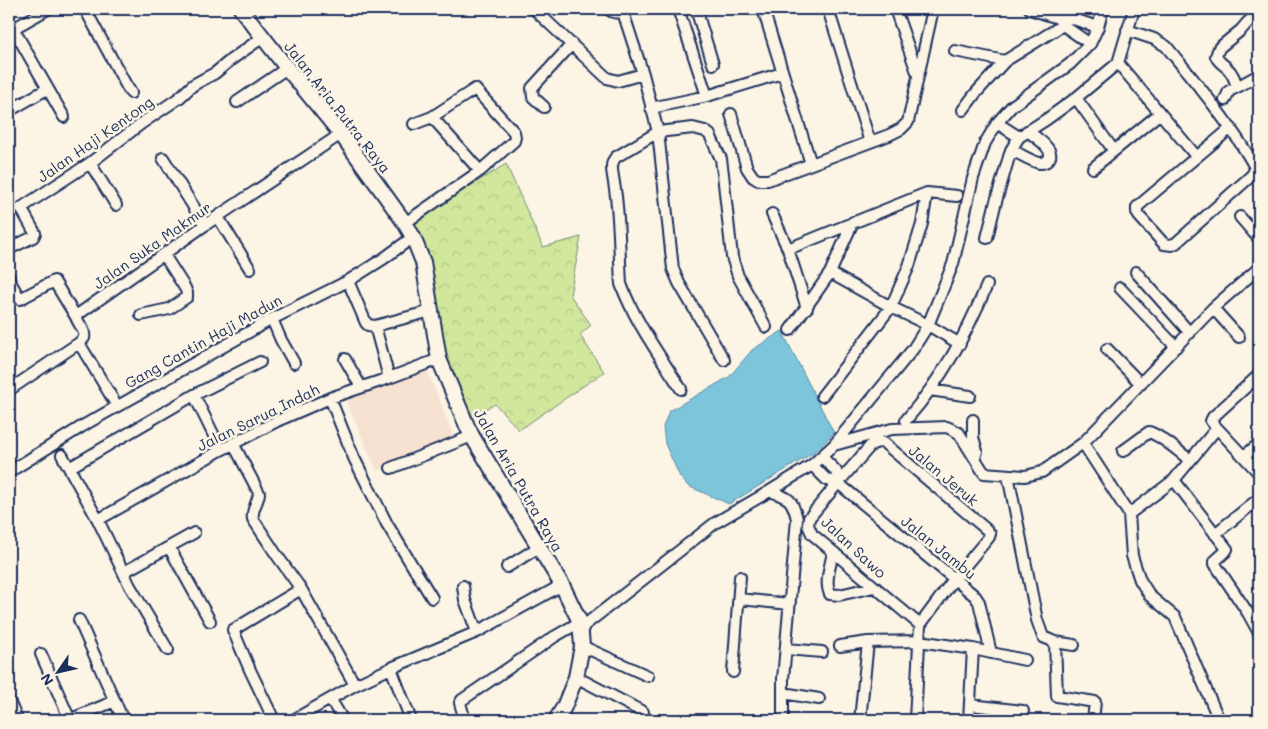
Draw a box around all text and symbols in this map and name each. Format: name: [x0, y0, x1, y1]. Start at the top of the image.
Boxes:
street label: Jalan Aria Putra Raya: [280, 37, 396, 177]
street label: Jalan Haji Kentong: [33, 91, 157, 187]
street label: Jalan Suka Makmur: [89, 197, 215, 293]
street label: Gang Cantin Haji Madun: [121, 289, 285, 393]
street label: Jalan Sarua Indah: [194, 379, 322, 455]
street label: Jalan Aria Putra Raya: [470, 405, 568, 555]
street label: Jalan Jeruk: [905, 440, 983, 510]
street label: Jalan Jambu: [897, 511, 981, 583]
street label: Jalan Sawo: [817, 512, 891, 582]
north arrow: [32, 646, 82, 696]
text: N: [36, 670, 58, 689]

